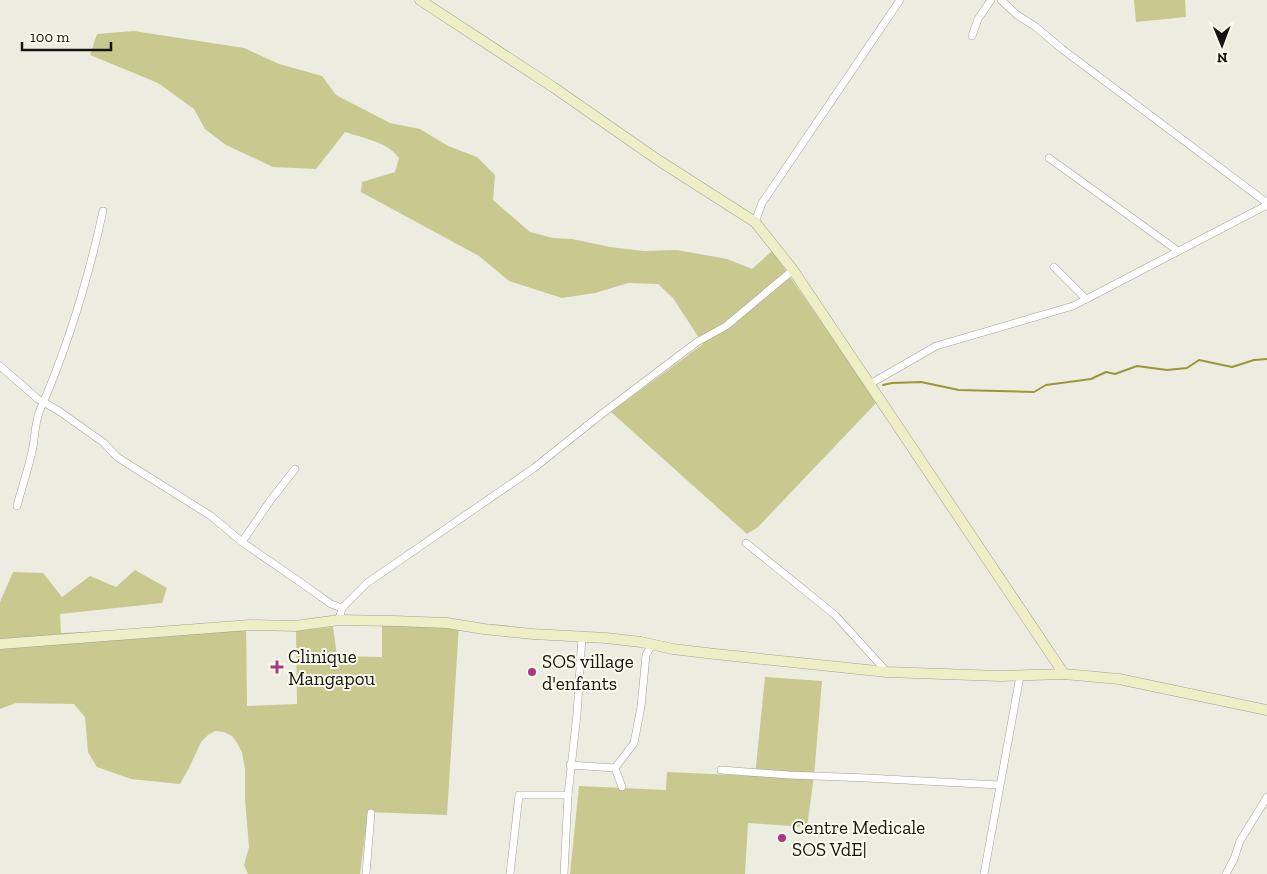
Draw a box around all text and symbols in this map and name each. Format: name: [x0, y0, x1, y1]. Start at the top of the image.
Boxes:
scale bar: [22, 20, 111, 52]
north arrow: [1197, 20, 1247, 70]
text: 100 m: [30, 28, 69, 46]
text: N: [1216, 49, 1228, 66]
place label: Clinique Mangapou: [288, 645, 375, 690]
place label: SOS village d'enfants: [542, 650, 634, 695]
marker: Clinique Mangapou: [270, 660, 284, 674]
marker: SOS village d'enfants: [526, 666, 538, 678]
place label: Centre Medicale SOS VdE|: [792, 816, 925, 861]
marker: Centre Medicale SOS VdE|: [776, 832, 788, 844]

